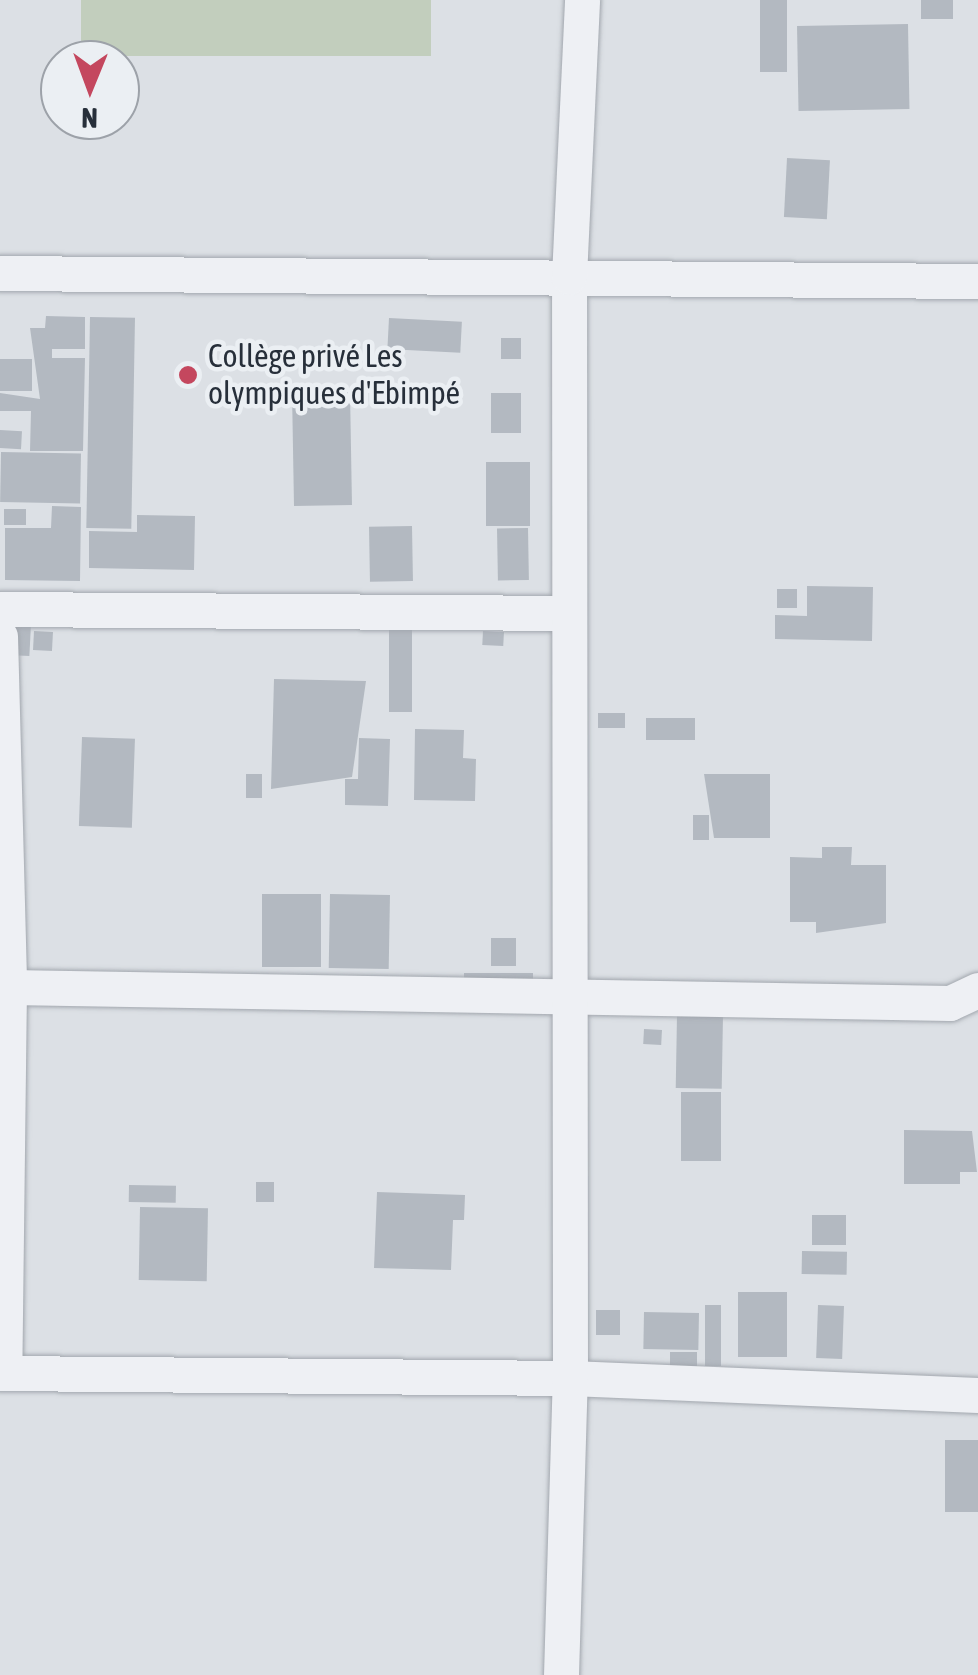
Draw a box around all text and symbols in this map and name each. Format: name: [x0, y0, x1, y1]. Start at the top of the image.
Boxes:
north arrow: [40, 40, 140, 140]
text: N: [81, 102, 98, 134]
place label: Collège privé Les olympiques d'Ebimpé: [208, 338, 460, 413]
marker: Collège privé Les olympiques d'Ebimpé: [177, 364, 199, 386]

